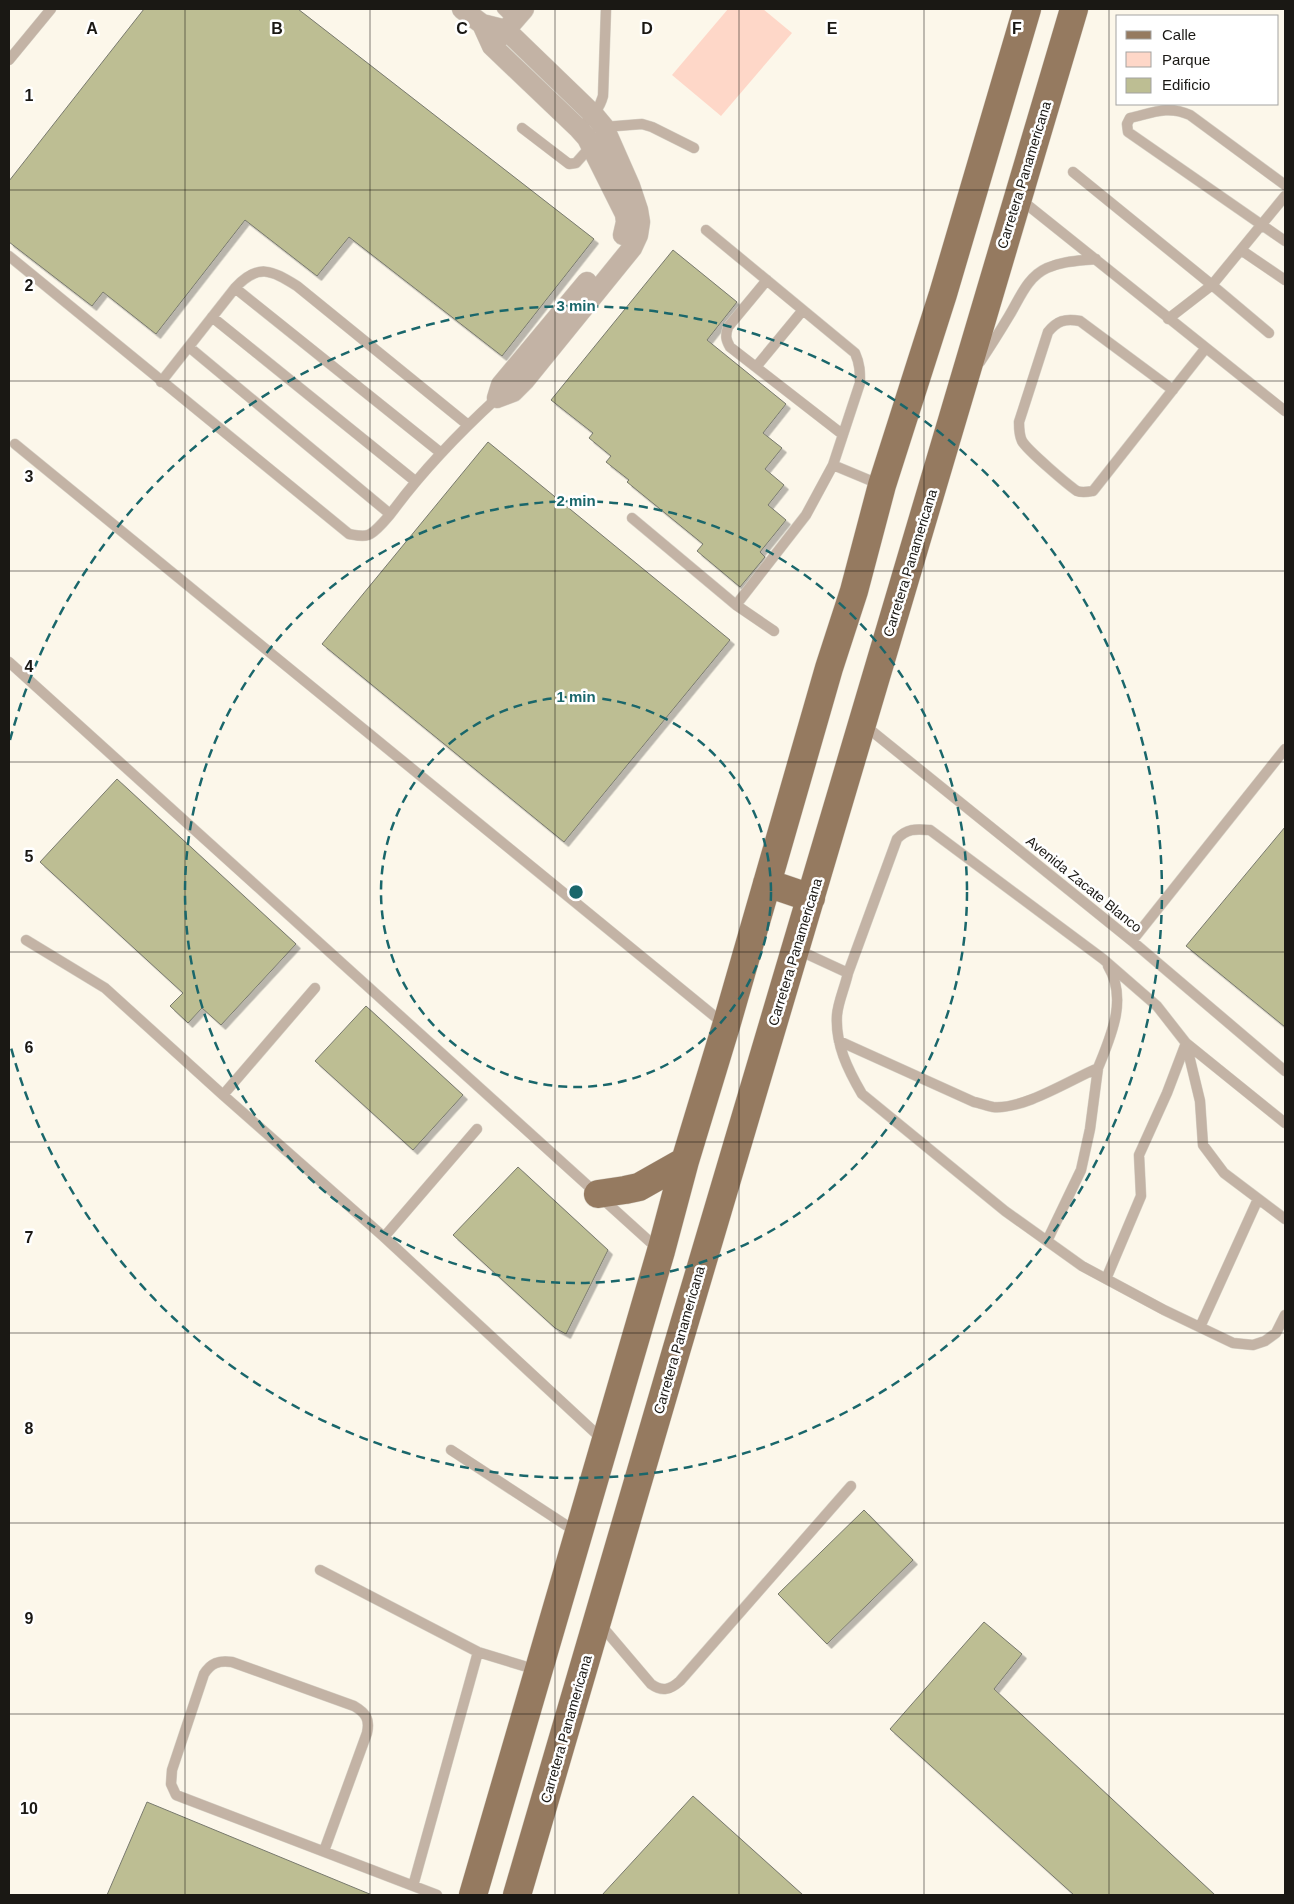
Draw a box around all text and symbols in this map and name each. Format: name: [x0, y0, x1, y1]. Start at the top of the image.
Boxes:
legend: [1116, 15, 1279, 105]
text: A: [86, 20, 98, 37]
text: B: [271, 20, 283, 37]
text: C: [456, 20, 468, 37]
text: D: [641, 20, 653, 37]
text: E: [827, 20, 838, 37]
text: F: [1012, 20, 1022, 37]
text: Calle: [1162, 26, 1196, 43]
text: Parque: [1162, 51, 1210, 68]
text: Edificio: [1162, 76, 1210, 93]
text: 1: [25, 87, 34, 104]
street label: Carretera Panamericana: [994, 99, 1054, 251]
text: 2: [25, 277, 34, 294]
text: 3 min: [556, 297, 596, 314]
text: 3: [25, 468, 34, 485]
street label: Carretera Panamericana: [880, 487, 940, 639]
text: 2 min: [556, 492, 596, 509]
text: 4: [25, 658, 34, 675]
text: 1 min: [556, 688, 596, 705]
street label: Avenida Zacate Blanco: [1023, 833, 1145, 936]
text: 5: [25, 848, 34, 865]
street label: Carretera Panamericana: [765, 876, 825, 1028]
centre of rings: [567, 883, 585, 901]
text: 6: [25, 1039, 34, 1056]
text: 7: [25, 1229, 34, 1246]
street label: Carretera Panamericana: [650, 1264, 708, 1416]
text: 8: [25, 1420, 34, 1437]
text: 9: [25, 1610, 34, 1627]
street label: Carretera Panamericana: [537, 1653, 595, 1805]
text: 10: [20, 1800, 38, 1817]

